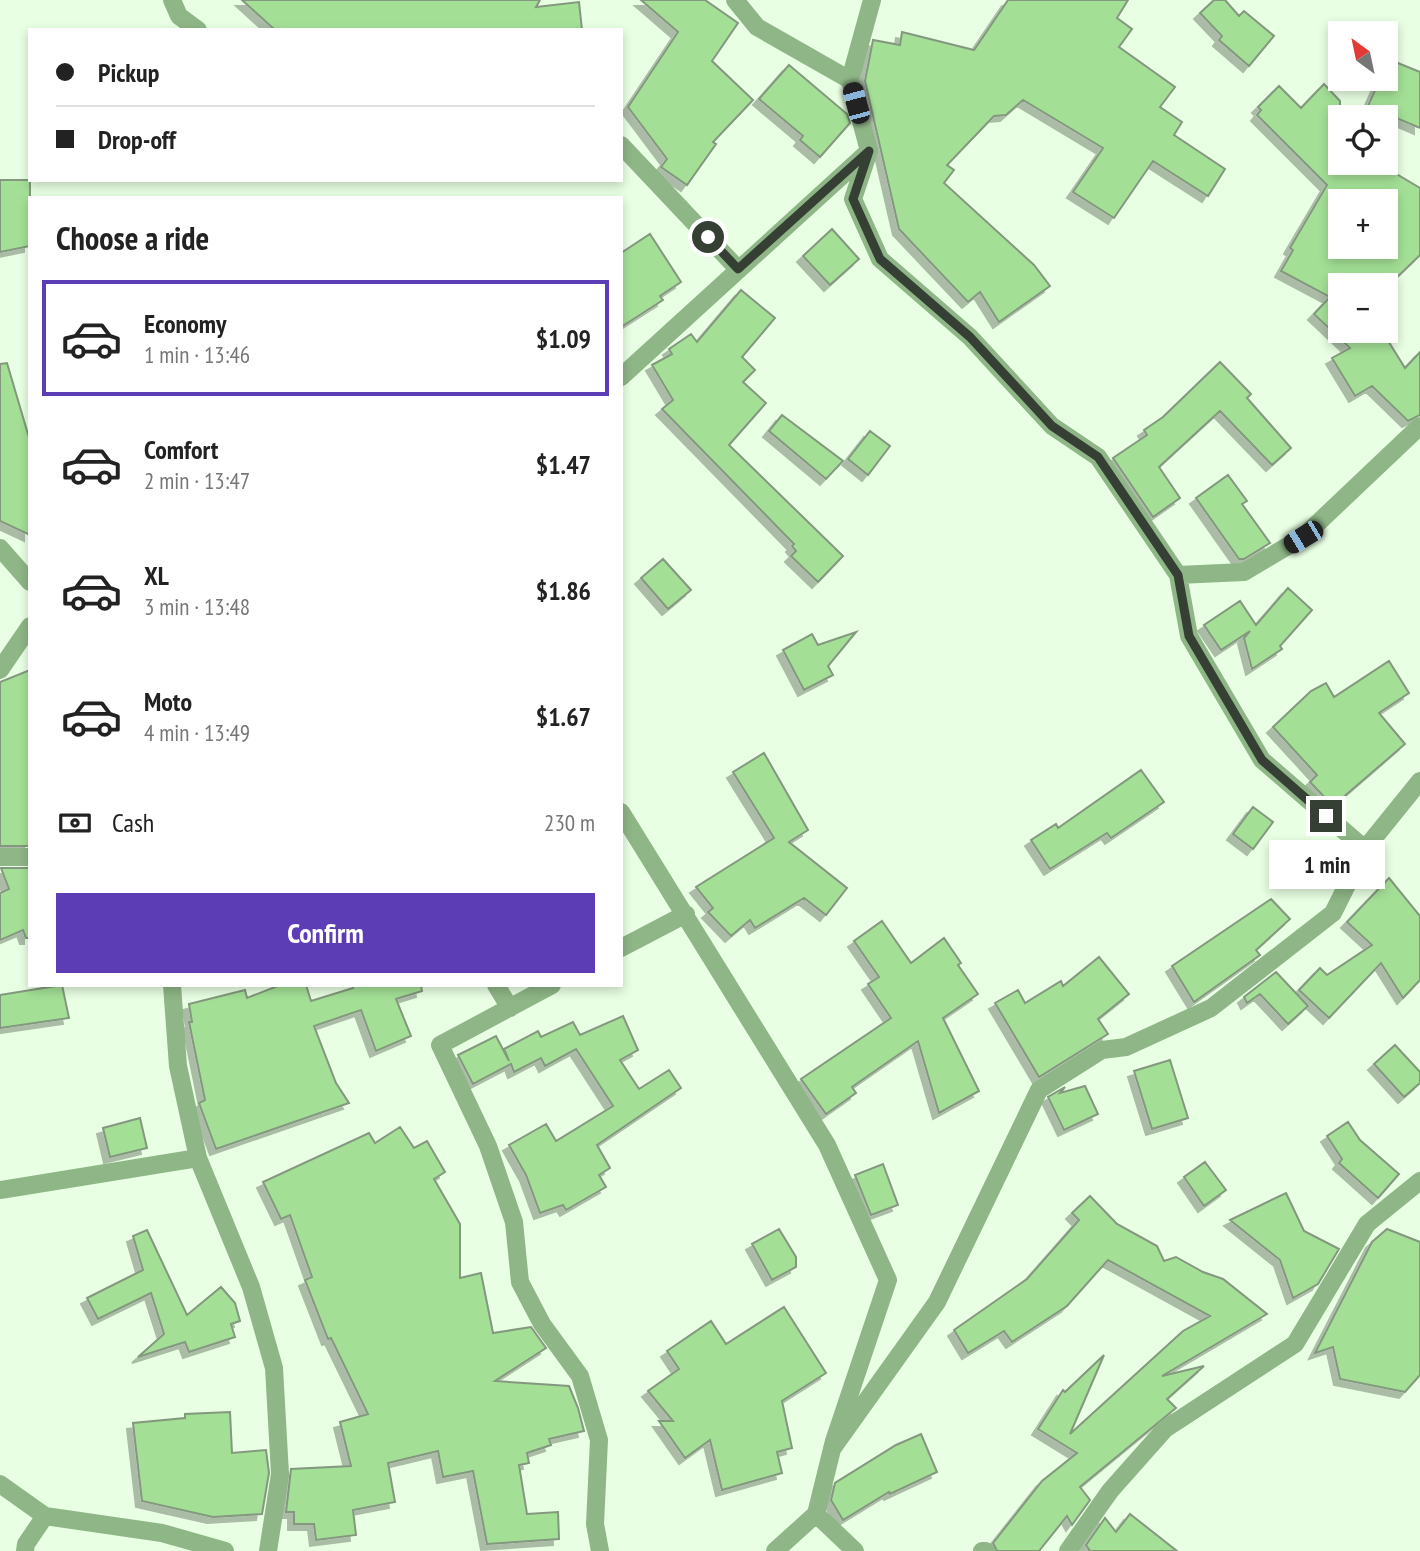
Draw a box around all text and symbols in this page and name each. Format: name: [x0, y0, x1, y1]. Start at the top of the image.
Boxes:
north arrow: [1328, 21, 1398, 91]
map controls: [1328, 21, 1398, 343]
text: Pickup: [98, 56, 159, 89]
car: [841, 80, 872, 126]
button: locate: [1328, 105, 1398, 175]
text: Drop-off: [98, 123, 176, 156]
button: +: [1328, 189, 1398, 259]
text: Choose a ride: [56, 217, 209, 259]
route start: [692, 221, 724, 253]
button: −: [1328, 273, 1398, 343]
icon: car: [60, 307, 123, 370]
text: Economy: [144, 307, 226, 340]
text: $1.09: [536, 322, 591, 355]
text: 1 min · 13:46: [144, 340, 250, 369]
icon: car: [60, 433, 123, 496]
text: Comfort: [144, 433, 218, 466]
text: $1.47: [536, 448, 591, 481]
text: 2 min · 13:47: [144, 466, 250, 495]
car: [1280, 517, 1327, 557]
icon: car: [60, 559, 123, 622]
text: XL: [144, 559, 169, 592]
text: $1.86: [536, 574, 591, 607]
text: 3 min · 13:48: [144, 592, 250, 621]
icon: car: [60, 685, 123, 748]
text: Moto: [144, 685, 192, 718]
text: $1.67: [536, 700, 591, 733]
text: 4 min · 13:49: [144, 718, 250, 747]
route end: [1310, 800, 1342, 832]
icon: cash: [56, 804, 94, 842]
text: Cash: [112, 806, 154, 839]
text: 230 m: [544, 808, 595, 837]
callout: 1 min: [1268, 840, 1384, 890]
text: 1 min: [1304, 850, 1350, 879]
button: Confirm: [56, 893, 595, 973]

